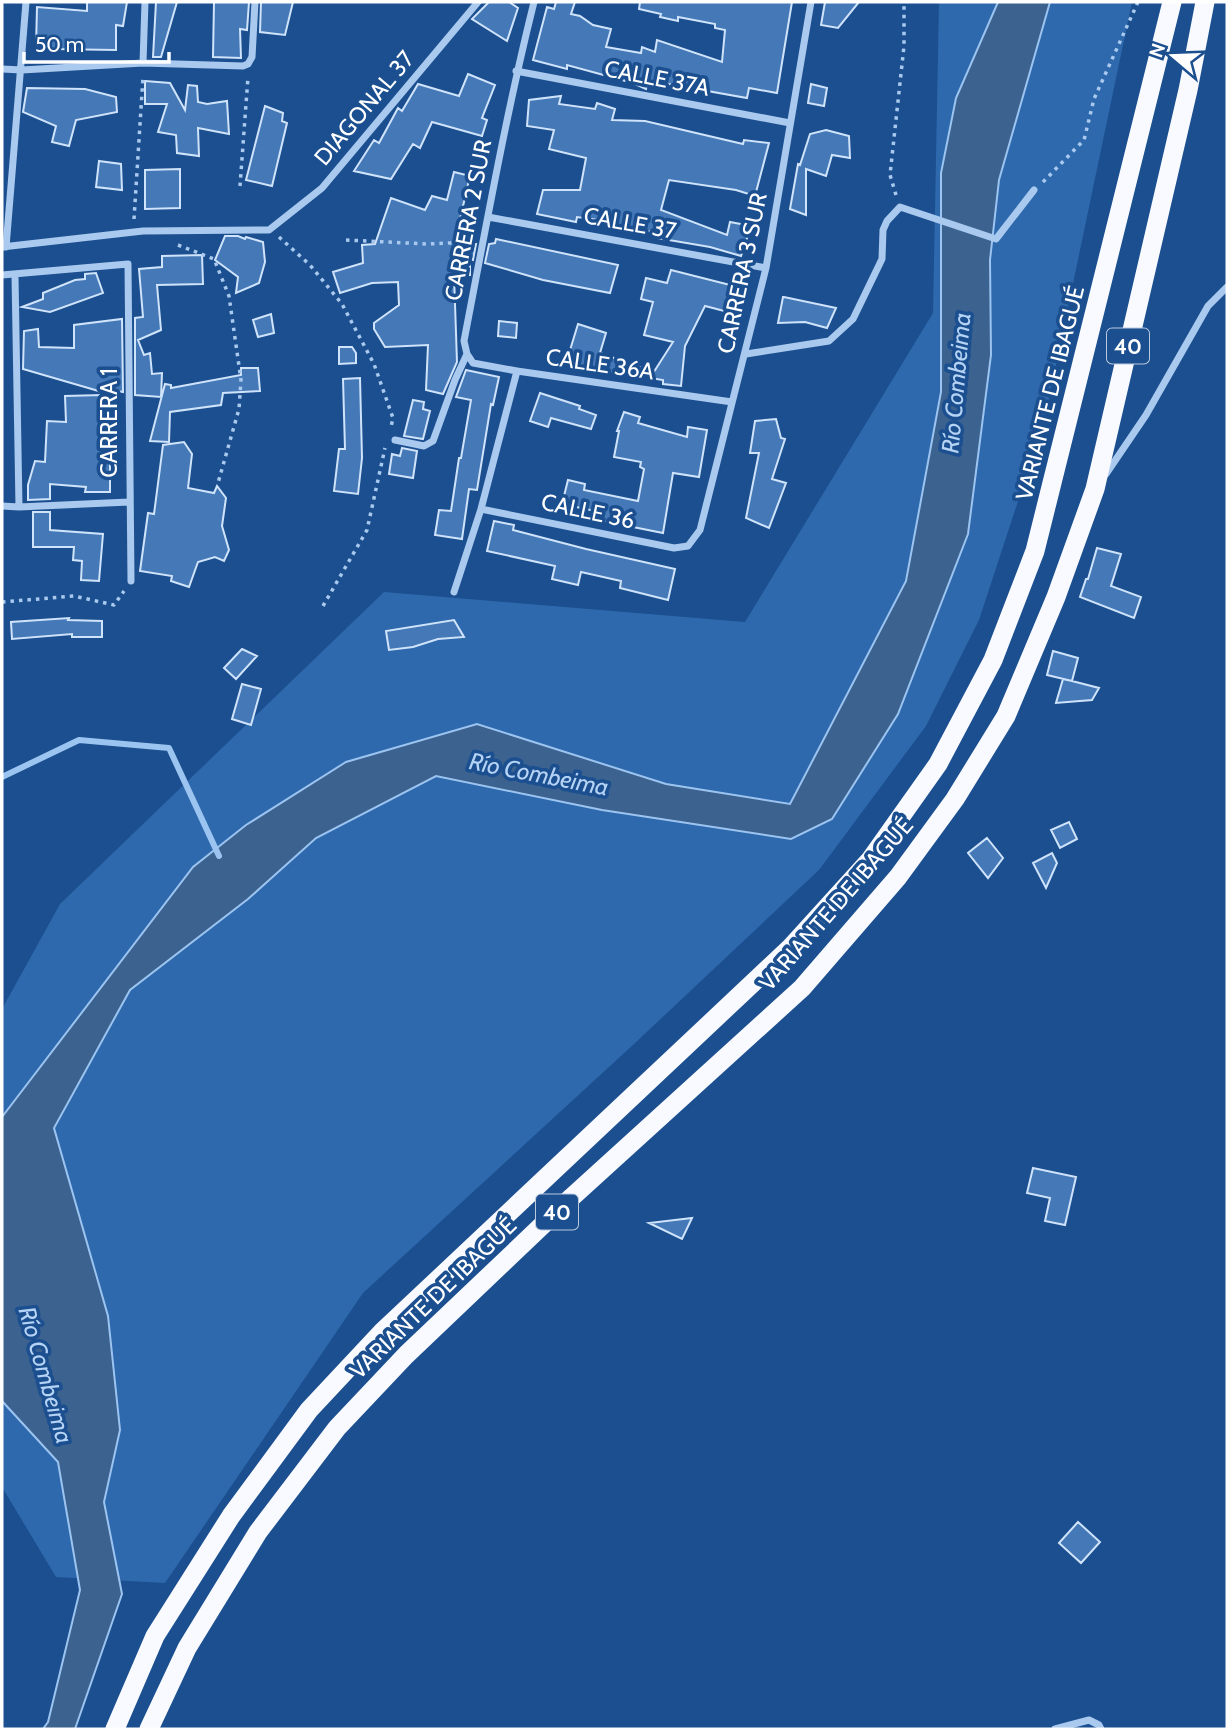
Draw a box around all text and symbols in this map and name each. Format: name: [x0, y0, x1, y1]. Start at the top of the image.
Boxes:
scale bar: [24, 21, 170, 65]
north arrow: [1138, 21, 1208, 91]
text: 50 m: [35, 32, 84, 57]
text: N: [1144, 41, 1170, 61]
street label: DIAGONAL 37: [308, 45, 420, 171]
street label: CALLE 37A: [602, 54, 712, 102]
street label: CARRERA 2 SUR: [439, 137, 497, 303]
street label: CARRERA 3 SUR: [711, 190, 773, 356]
street label: CALLE 37: [582, 201, 679, 245]
street label: VARIANTE DE IBAGUÉ: [1009, 282, 1090, 503]
water label: Río Combeima: [935, 311, 977, 455]
road number: 40: [1107, 328, 1149, 364]
street label: CALLE 36A: [544, 343, 656, 385]
street label: CARRERA 1: [95, 368, 123, 478]
street label: CALLE 36: [539, 487, 637, 535]
water label: Río Combeima: [467, 746, 611, 802]
street label: VARIANTE DE IBAGUÉ: [752, 811, 919, 996]
road number: 40: [536, 1194, 578, 1230]
street label: VARIANTE DE IBAGUÉ: [343, 1211, 522, 1385]
water label: Río Combeima: [13, 1303, 79, 1447]

